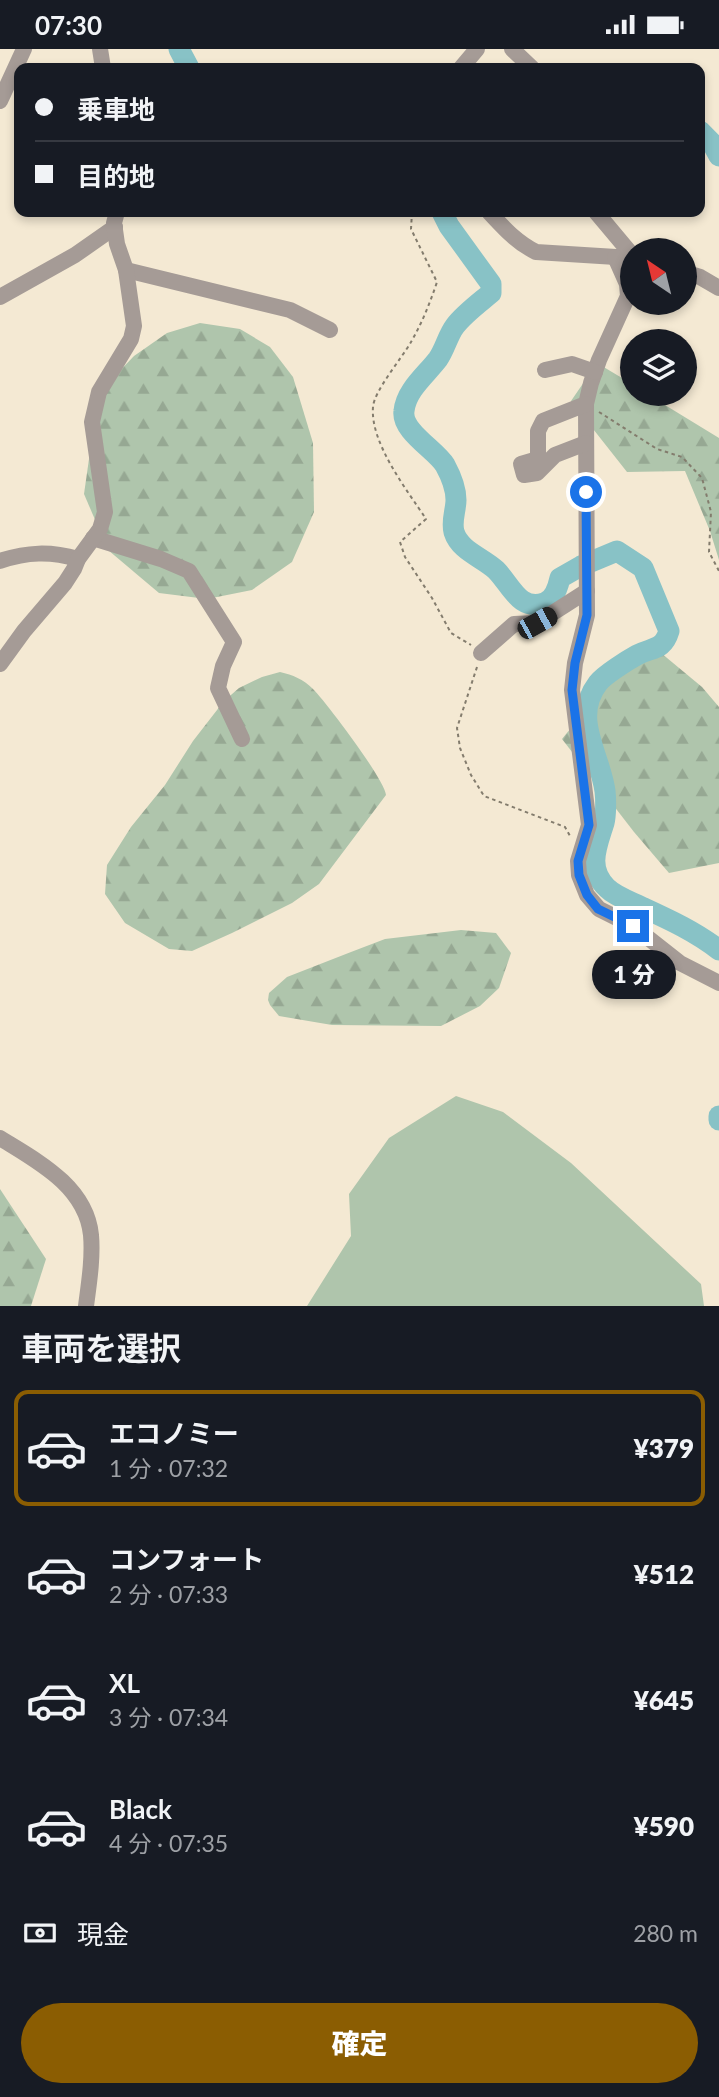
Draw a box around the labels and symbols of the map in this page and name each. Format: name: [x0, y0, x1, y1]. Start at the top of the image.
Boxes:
north arrow: [620, 238, 696, 315]
route start: [570, 476, 602, 508]
car: [514, 604, 561, 642]
route end: [617, 910, 649, 942]
callout: 1 分: [591, 951, 675, 999]

